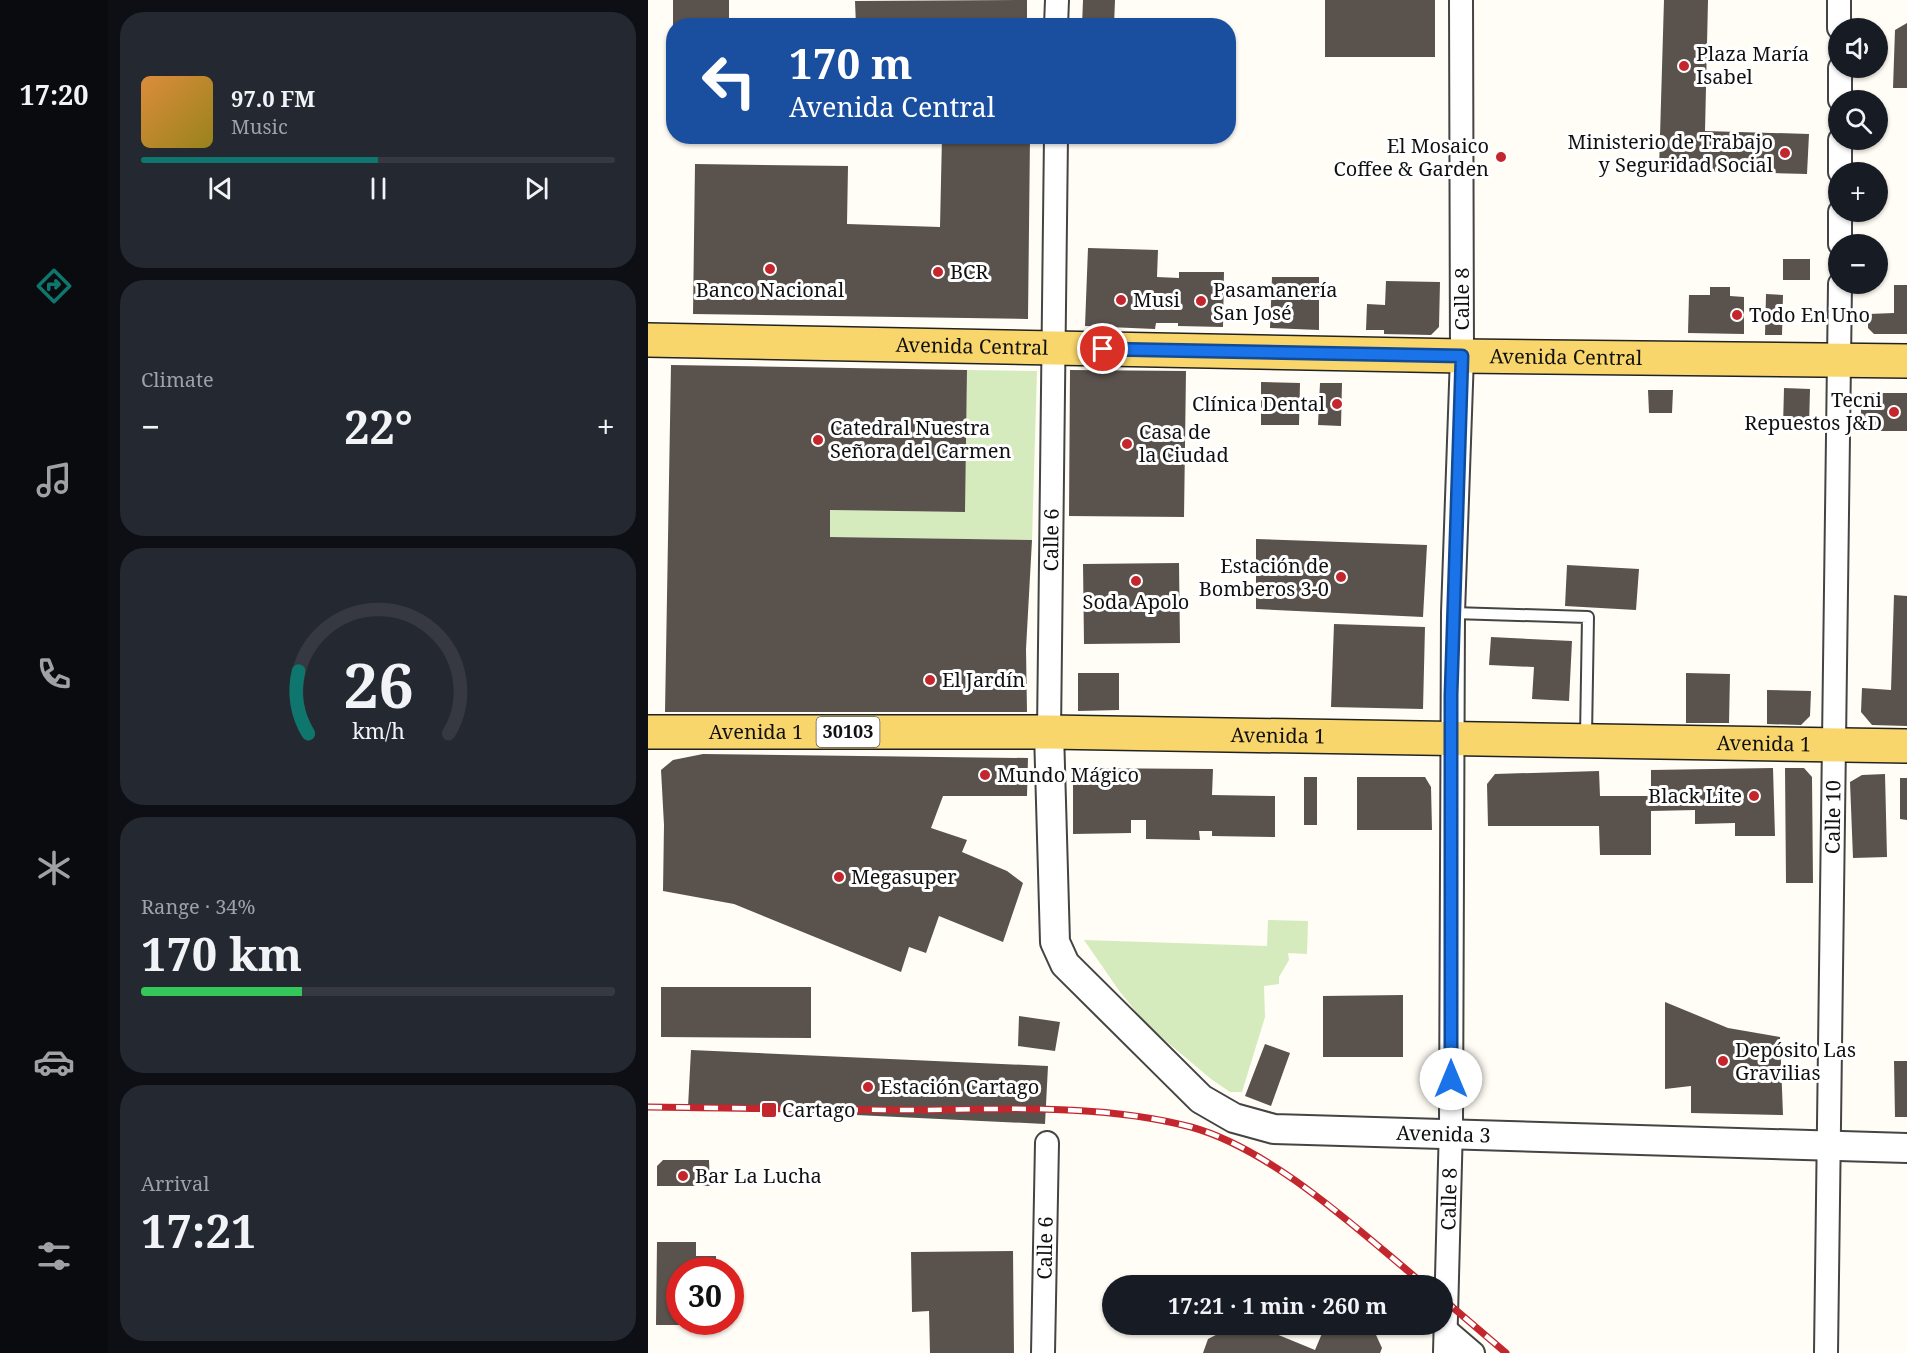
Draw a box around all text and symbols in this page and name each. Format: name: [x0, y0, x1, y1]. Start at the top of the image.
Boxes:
map controls: [1828, 18, 1888, 294]
button: sound: [1828, 18, 1888, 78]
text: 170 m: [789, 34, 913, 91]
place label: Plaza María Isabel: [1696, 40, 1809, 90]
icon: left: [690, 42, 768, 120]
marker: Plaza María Isabel: [1677, 59, 1691, 73]
text: 17:20: [19, 76, 89, 113]
text: 97.0 FM: [231, 83, 315, 113]
text: Avenida Central: [789, 88, 995, 125]
button: search: [1828, 90, 1888, 150]
text: Music: [231, 113, 288, 140]
place label: Ministerio de Trabajo y Seguridad Social: [1567, 128, 1773, 178]
place label: El Mosaico Coffee & Garden: [1334, 132, 1489, 182]
marker: Ministerio de Trabajo y Seguridad Social: [1778, 146, 1792, 160]
marker: El Mosaico Coffee & Garden: [1494, 150, 1508, 164]
button: +: [1828, 162, 1888, 222]
icon: previous: [204, 172, 237, 205]
icon: pause: [362, 172, 395, 205]
icon: next: [520, 172, 553, 205]
button: −: [1828, 234, 1888, 294]
place label: BCR: [950, 258, 989, 285]
marker: Banco Nacional: [763, 262, 777, 276]
icon: directions: [33, 265, 75, 307]
marker: BCR: [931, 265, 945, 279]
street label: Calle 8: [1448, 267, 1475, 331]
place label: Banco Nacional: [696, 276, 844, 303]
place label: Pasamanería San José: [1213, 276, 1337, 326]
place label: Musi: [1133, 286, 1180, 313]
marker: Musi: [1114, 293, 1128, 307]
marker: Pasamanería San José: [1194, 294, 1208, 308]
place label: Todo En Uno: [1749, 301, 1870, 328]
marker: Todo En Uno: [1730, 308, 1744, 322]
pin: [1077, 323, 1128, 374]
street label: Avenida Central: [895, 331, 1049, 361]
icon: arrive: [1086, 332, 1119, 365]
street label: Avenida Central: [1489, 342, 1642, 371]
text: Climate: [141, 366, 214, 393]
place label: Tecni Repuestos J&D: [1744, 386, 1883, 436]
place label: Clínica Dental: [1192, 390, 1325, 417]
text: 22°: [344, 396, 413, 457]
marker: Clínica Dental: [1330, 397, 1344, 411]
text: −: [141, 404, 160, 449]
text: +: [597, 404, 615, 449]
marker: Tecni Repuestos J&D: [1887, 405, 1901, 419]
place label: Catedral Nuestra Señora del Carmen: [830, 414, 1011, 464]
place label: Casa de la Ciudad: [1139, 418, 1229, 468]
marker: Catedral Nuestra Señora del Carmen: [811, 433, 825, 447]
marker: Casa de la Ciudad: [1120, 437, 1134, 451]
icon: music: [33, 459, 75, 501]
street label: Calle 6: [1037, 508, 1065, 572]
place label: Estación de Bomberos 3-0: [1199, 552, 1329, 602]
marker: Estación de Bomberos 3-0: [1334, 570, 1348, 584]
marker: Soda Apolo: [1129, 574, 1143, 588]
place label: Soda Apolo: [1083, 588, 1189, 615]
text: 26: [343, 641, 413, 726]
icon: phone: [33, 653, 75, 695]
place label: El Jardín: [942, 666, 1025, 693]
marker: El Jardín: [923, 673, 937, 687]
text: km/h: [352, 716, 405, 745]
road number: 30103: [816, 717, 880, 747]
street label: Avenida 1: [709, 718, 803, 745]
street label: Avenida 1: [1231, 721, 1325, 750]
street label: Avenida 1: [1716, 729, 1811, 757]
place label: Mundo Mágico: [997, 761, 1139, 788]
marker: Mundo Mágico: [978, 768, 992, 782]
street label: Calle 10: [1819, 780, 1847, 854]
place label: Black Lite: [1648, 782, 1742, 809]
marker: Black Lite: [1747, 789, 1761, 803]
icon: climate: [33, 847, 75, 889]
place label: Megasuper: [851, 863, 957, 890]
marker: Megasuper: [832, 870, 846, 884]
text: Range · 34%: [141, 893, 255, 920]
text: 170 km: [141, 923, 302, 984]
place label: Depósito Las Gravilias: [1735, 1036, 1856, 1086]
icon: car: [33, 1041, 75, 1083]
position arrow: [1419, 1047, 1483, 1111]
marker: Depósito Las Gravilias: [1716, 1054, 1730, 1068]
place label: Estación Cartago: [880, 1073, 1039, 1100]
marker: Estación Cartago: [861, 1080, 875, 1094]
place label: Cartago: [782, 1096, 856, 1123]
marker: Cartago: [760, 1101, 778, 1119]
street label: Avenida 3: [1396, 1119, 1491, 1148]
place label: Bar La Lucha: [695, 1162, 822, 1189]
street label: Calle 8: [1434, 1167, 1463, 1231]
marker: Bar La Lucha: [676, 1169, 690, 1183]
text: Arrival: [141, 1170, 209, 1197]
text: 17:21: [141, 1200, 256, 1261]
street label: Calle 6: [1030, 1216, 1059, 1280]
icon: filters: [33, 1235, 75, 1277]
speed limit sign: 30: [666, 1257, 744, 1335]
text: 17:21 · 1 min · 260 m: [1168, 1290, 1387, 1320]

